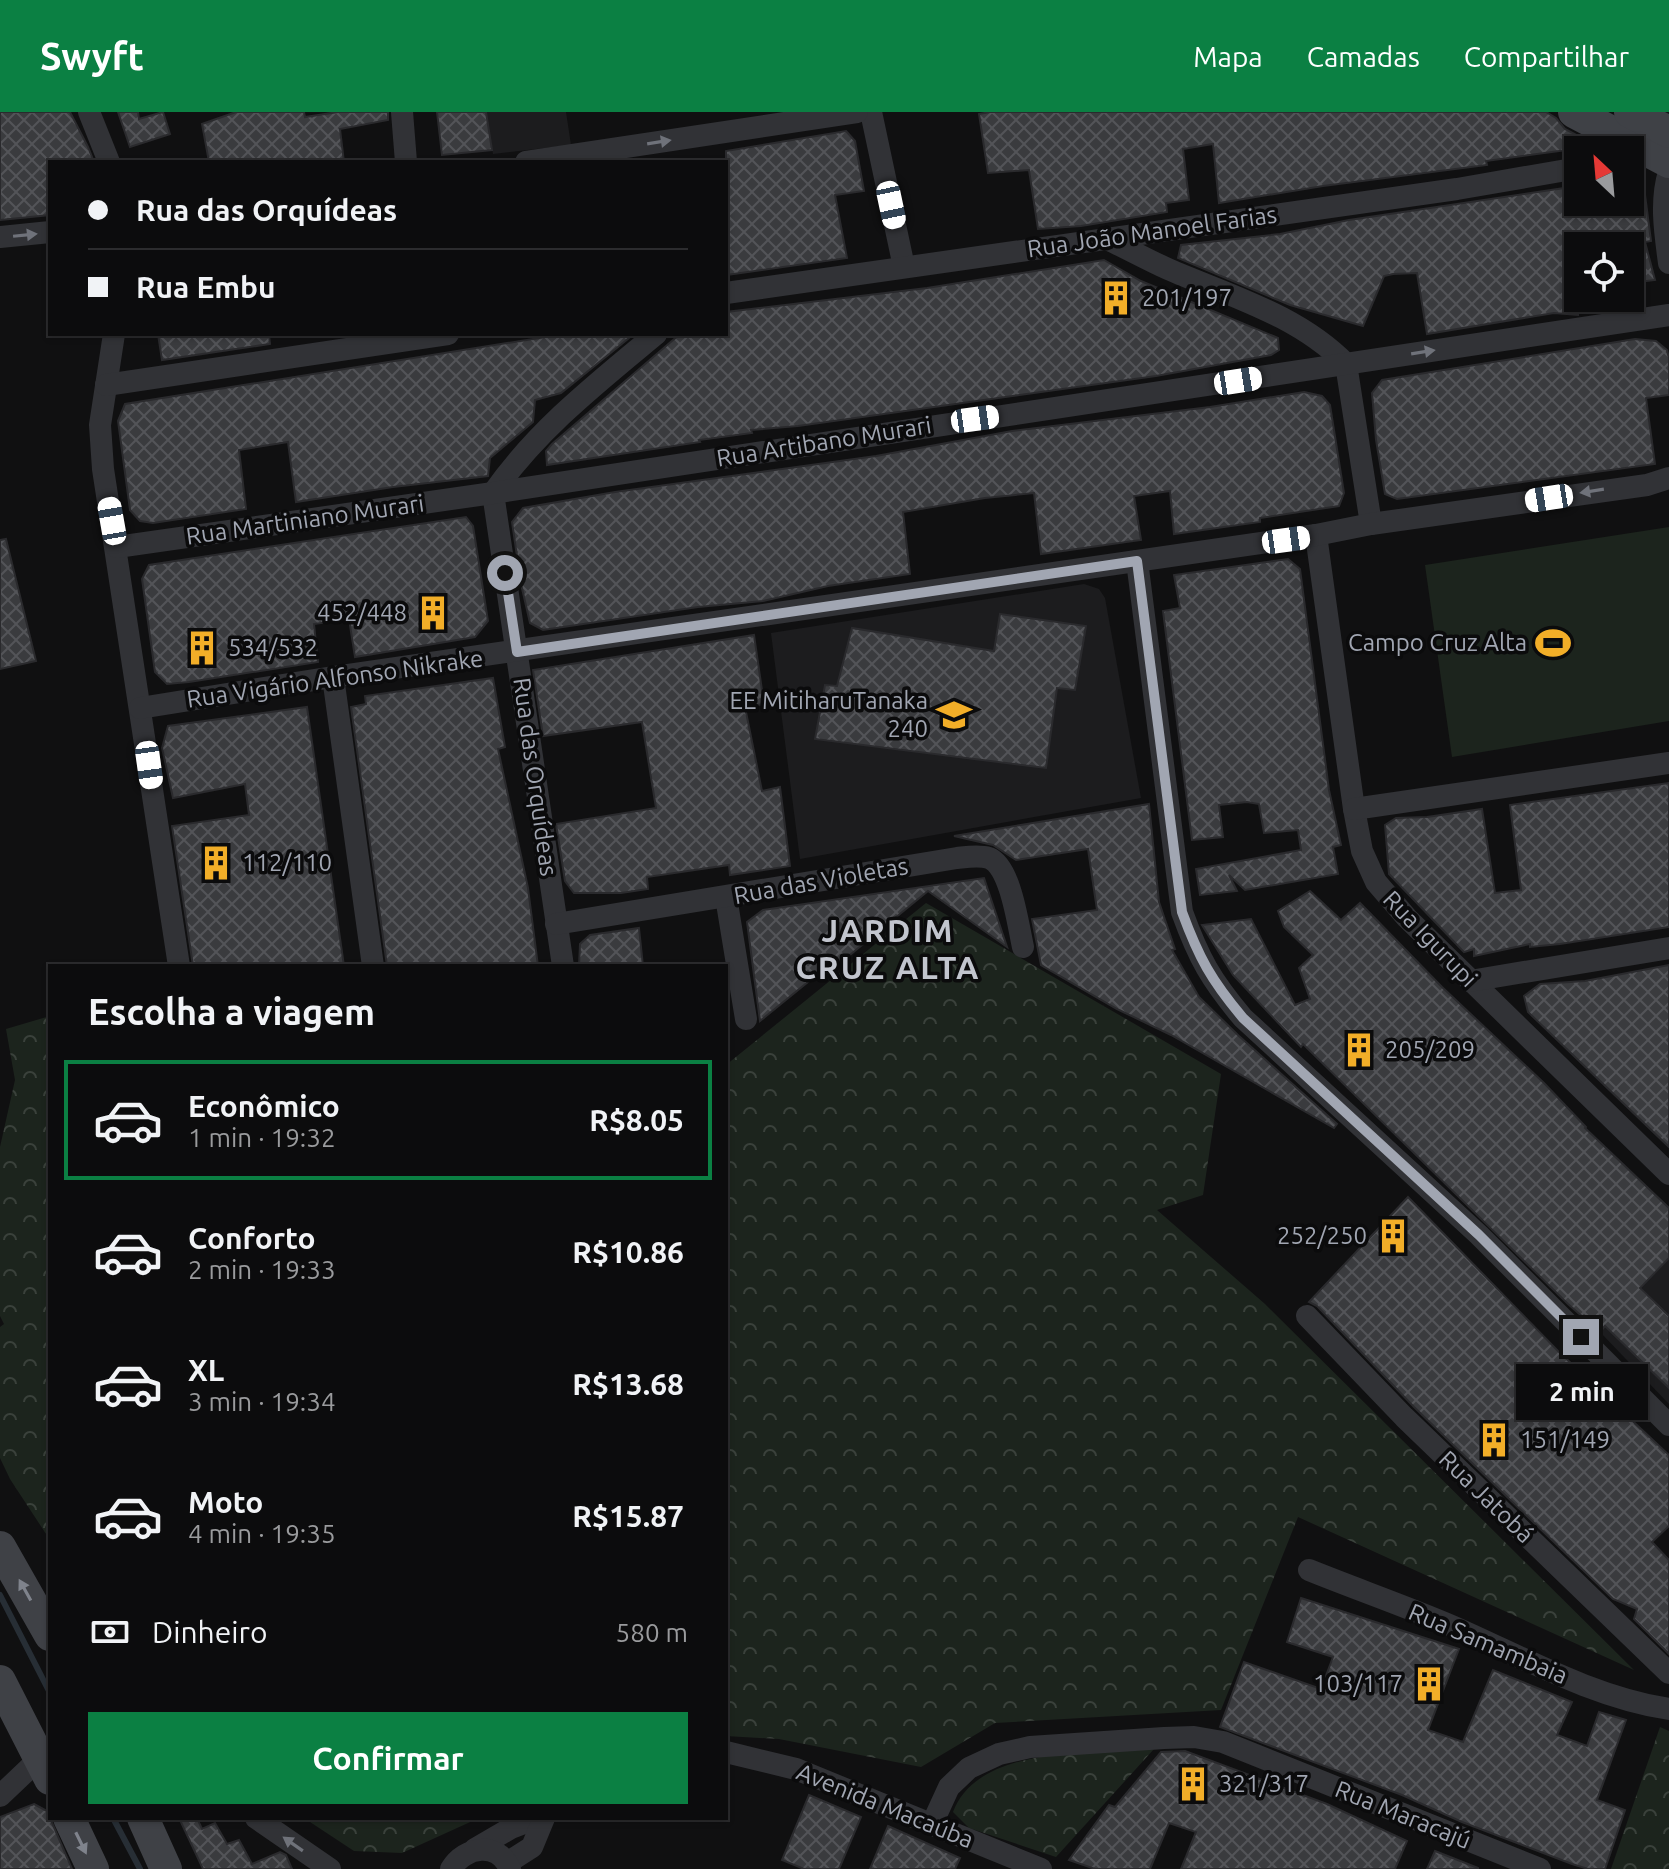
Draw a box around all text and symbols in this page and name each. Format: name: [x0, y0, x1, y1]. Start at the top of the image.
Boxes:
text: Swyft: [40, 35, 144, 77]
text: Mapa: [1193, 41, 1263, 72]
text: Camadas: [1307, 41, 1420, 72]
text: Compartilhar: [1464, 41, 1629, 72]
one-way arrow: [647, 135, 672, 148]
north arrow: [1564, 136, 1644, 216]
map controls: [1564, 136, 1644, 312]
car: [874, 179, 908, 231]
text: Rua das Orquídeas: [136, 193, 397, 227]
street label: Rua João Manoel Farias: [1025, 201, 1279, 262]
one-way arrow: [13, 228, 38, 241]
button: locate: [1564, 232, 1644, 312]
text: Rua Embu: [136, 270, 276, 304]
building icon: 201/197: [1097, 279, 1135, 317]
place label: 201/197: [1142, 284, 1232, 311]
one-way arrow: [1411, 345, 1436, 358]
car: [1212, 365, 1264, 397]
car: [950, 404, 1000, 434]
street label: Rua Artibano Murari: [715, 411, 933, 472]
car: [1523, 482, 1575, 514]
one-way arrow: [1580, 485, 1605, 498]
street label: Rua Martiniano Murari: [184, 489, 426, 550]
car: [96, 495, 128, 547]
car: [1261, 525, 1311, 555]
route start: [487, 555, 523, 591]
building icon: 452/448: [414, 594, 452, 632]
place label: 452/448: [317, 599, 407, 626]
sports icon: Campo Cruz Alta: [1534, 624, 1572, 662]
building icon: 534/532: [183, 629, 221, 667]
place label: Campo Cruz Alta: [1348, 629, 1527, 656]
place label: 534/532: [228, 634, 318, 661]
street label: Rua Vigário Alfonso Nikrake: [185, 644, 485, 713]
street label: Rua das Orquídeas: [508, 676, 563, 878]
place label: EE MitiharuTanaka 240: [730, 687, 928, 742]
school or university icon: EE MitiharuTanaka 240: [935, 696, 973, 734]
car: [134, 740, 164, 790]
building icon: 112/110: [197, 844, 235, 882]
place label: 112/110: [242, 849, 332, 876]
street label: Rua das Violetas: [732, 852, 910, 909]
street label: Rua Igurupi: [1378, 885, 1483, 992]
district label: JARDIM CRUZ ALTA: [795, 912, 981, 985]
text: Escolha a viagem: [88, 991, 375, 1032]
building icon: 205/209: [1340, 1031, 1378, 1069]
place label: 205/209: [1385, 1036, 1475, 1063]
icon: car: [92, 1084, 164, 1156]
text: Econômico: [188, 1089, 340, 1123]
text: R$8.05: [589, 1103, 684, 1137]
text: 1 min · 19:32: [188, 1123, 336, 1152]
icon: car: [92, 1216, 164, 1288]
building icon: 252/250: [1374, 1217, 1412, 1255]
text: Conforto: [188, 1221, 316, 1255]
place label: 252/250: [1277, 1222, 1367, 1249]
text: R$10.86: [572, 1235, 684, 1269]
text: 2 min · 19:33: [188, 1255, 336, 1284]
route end: [1563, 1319, 1599, 1355]
icon: car: [92, 1348, 164, 1420]
text: XL: [188, 1353, 224, 1387]
callout: 2 min: [1515, 1365, 1647, 1421]
text: R$13.68: [572, 1367, 684, 1401]
text: 2 min: [1549, 1377, 1615, 1406]
text: 3 min · 19:34: [188, 1387, 336, 1416]
building icon: 151/149: [1475, 1421, 1513, 1459]
place label: 151/149: [1520, 1426, 1610, 1453]
street label: Rua Jatobá: [1434, 1445, 1539, 1548]
icon: car: [92, 1480, 164, 1552]
text: Moto: [188, 1485, 263, 1519]
text: R$15.87: [572, 1499, 684, 1533]
text: 4 min · 19:35: [188, 1519, 336, 1548]
one-way arrow: [19, 1579, 32, 1602]
street label: Rua Samambaia: [1405, 1598, 1572, 1689]
icon: cash: [88, 1610, 132, 1654]
text: Dinheiro: [152, 1615, 267, 1649]
text: 580 m: [616, 1618, 688, 1647]
building icon: 103/117: [1410, 1665, 1448, 1703]
place label: 103/117: [1313, 1670, 1403, 1697]
button: Confirmar: [88, 1712, 688, 1804]
street label: Avenida Macaúba: [793, 1758, 978, 1853]
building icon: 321/317: [1174, 1765, 1212, 1803]
place label: 321/317: [1219, 1770, 1309, 1797]
street label: Rua Maracajú: [1331, 1775, 1475, 1854]
one-way arrow: [74, 1832, 88, 1855]
one-way arrow: [282, 1836, 303, 1851]

